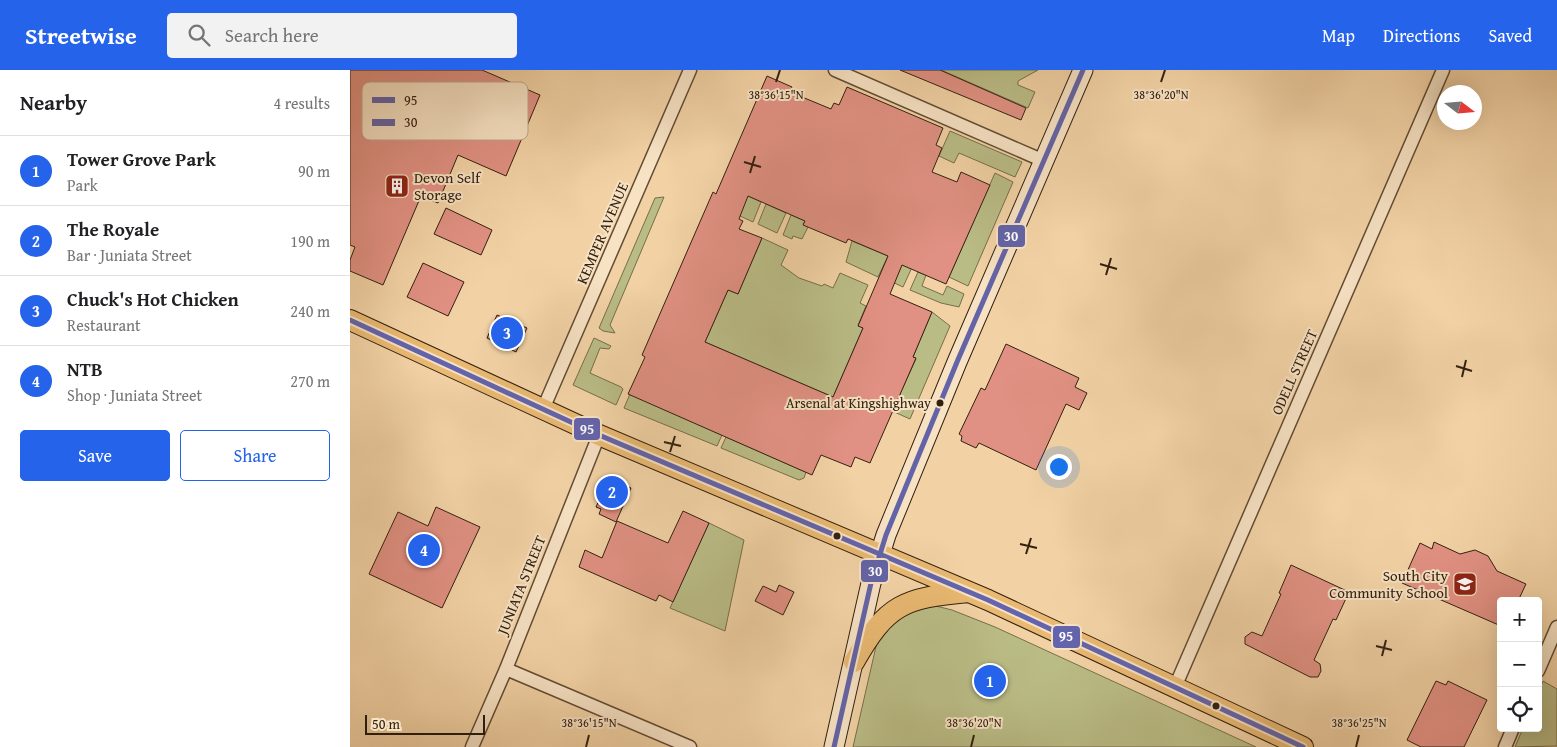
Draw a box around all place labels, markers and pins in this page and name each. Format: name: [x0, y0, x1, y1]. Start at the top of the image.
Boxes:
place label: Devon Self Storage: [414, 167, 482, 205]
building icon: Devon Self Storage: [384, 173, 410, 199]
pin: 3: [491, 314, 523, 352]
place label: Arsenal at Kingshighway: [786, 393, 931, 413]
marker: Arsenal at Kingshighway: [935, 398, 945, 408]
pin: 2: [596, 473, 628, 511]
pin: 4: [408, 531, 440, 569]
unlabelled marker: [832, 531, 842, 541]
place label: South City Community School: [1329, 565, 1449, 603]
school or university icon: South City Community School: [1452, 571, 1478, 597]
pin: 1: [974, 662, 1006, 700]
unlabelled marker: [1211, 701, 1221, 711]

